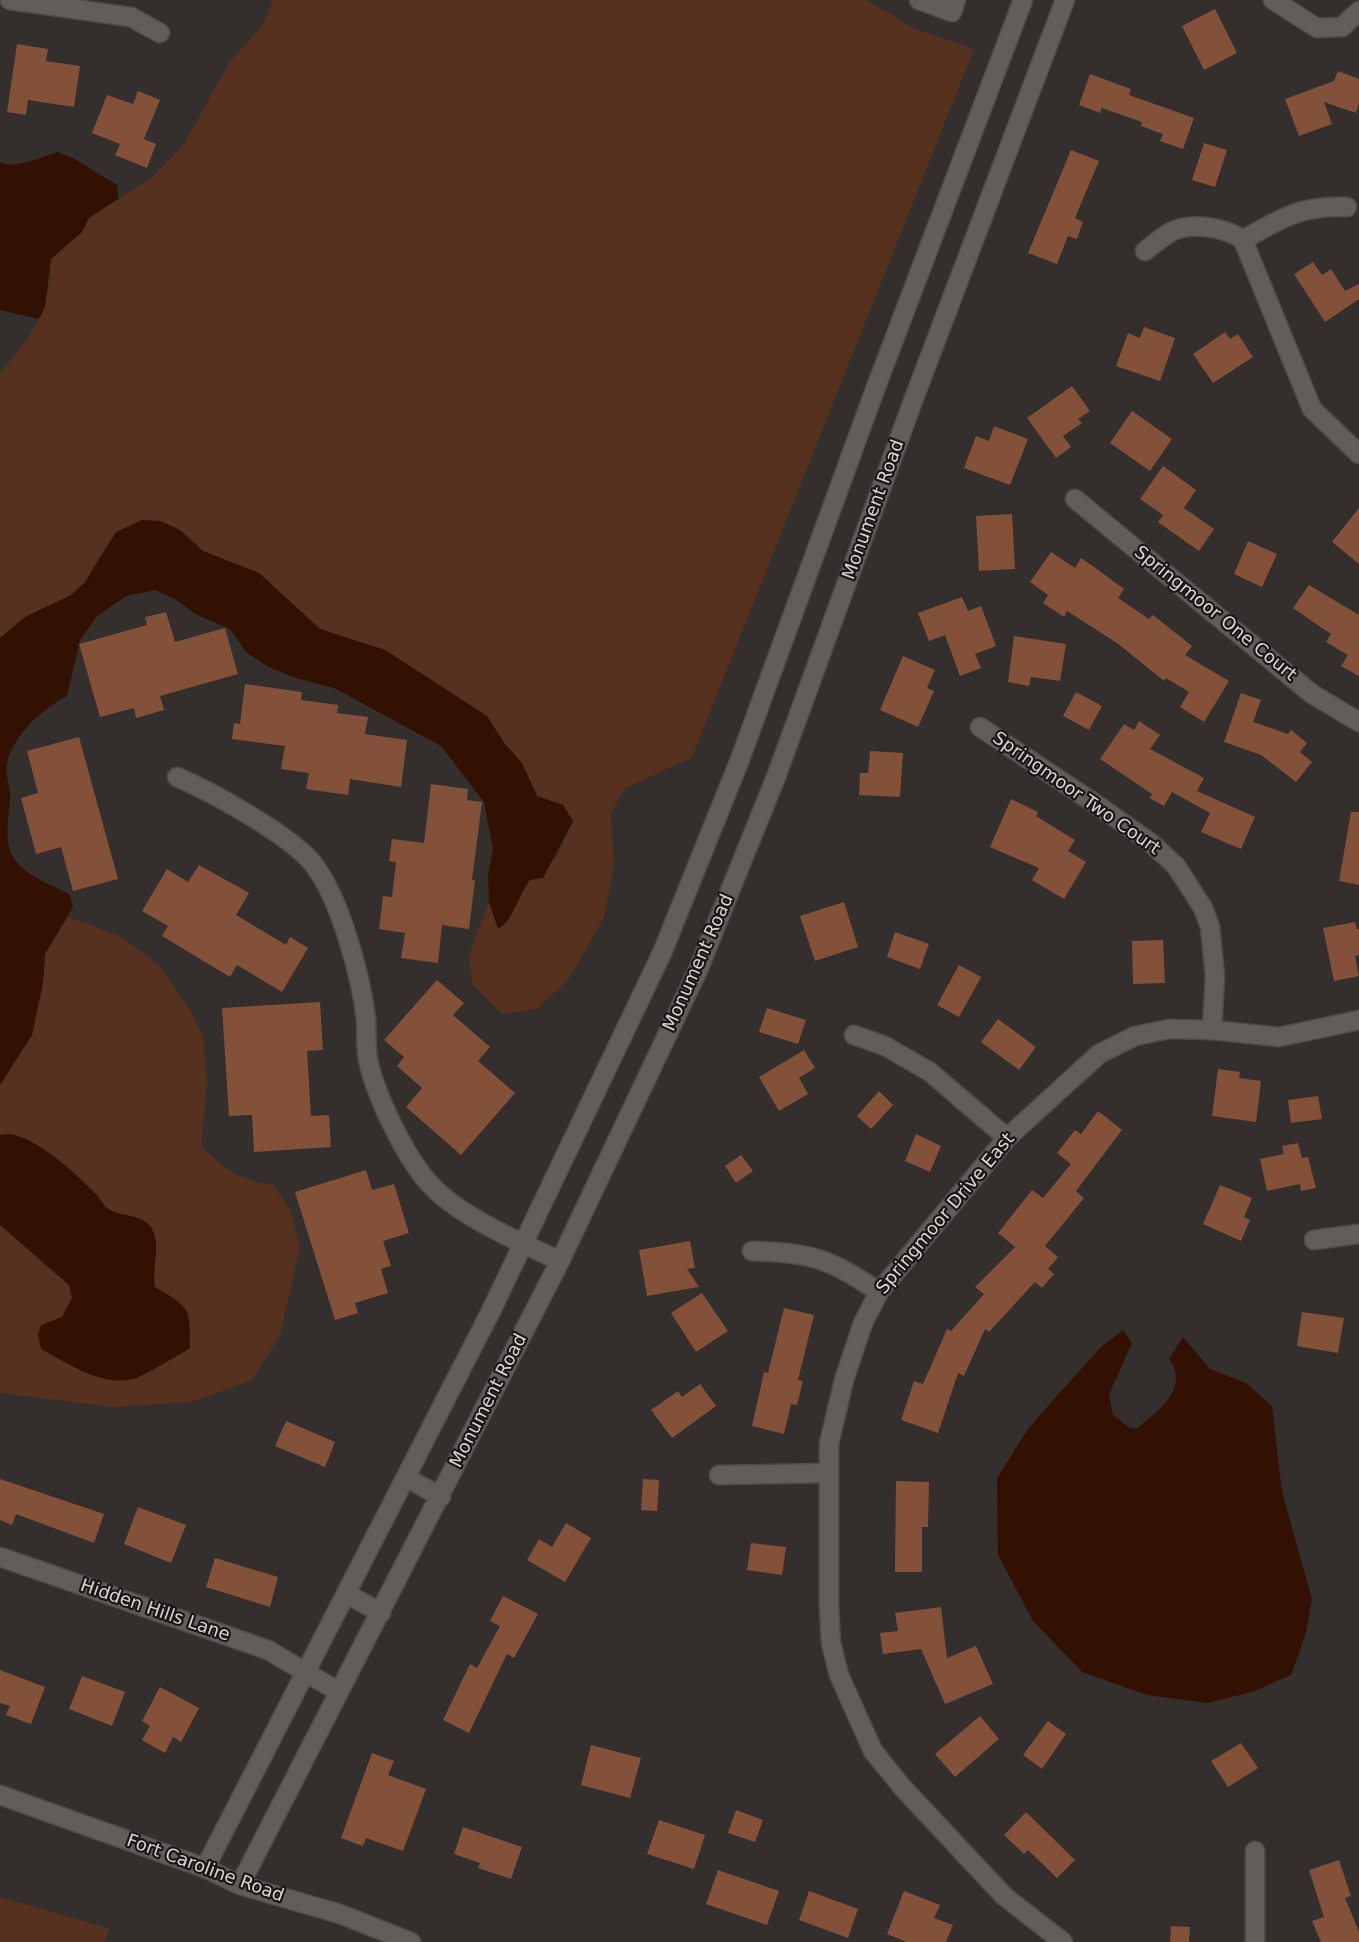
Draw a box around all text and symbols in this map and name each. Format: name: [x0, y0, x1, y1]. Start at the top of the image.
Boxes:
street label: Monument Road: [839, 437, 909, 583]
street label: Springmoor One Court: [1129, 542, 1301, 686]
street label: Springmoor Two Court: [988, 728, 1164, 860]
street label: Monument Road: [659, 891, 739, 1035]
street label: Springmoor Drive East: [872, 1129, 1020, 1299]
street label: Monument Road: [446, 1330, 532, 1472]
street label: Hidden Hills Lane: [77, 1575, 233, 1647]
street label: Fort Caroline Road: [123, 1830, 287, 1908]

